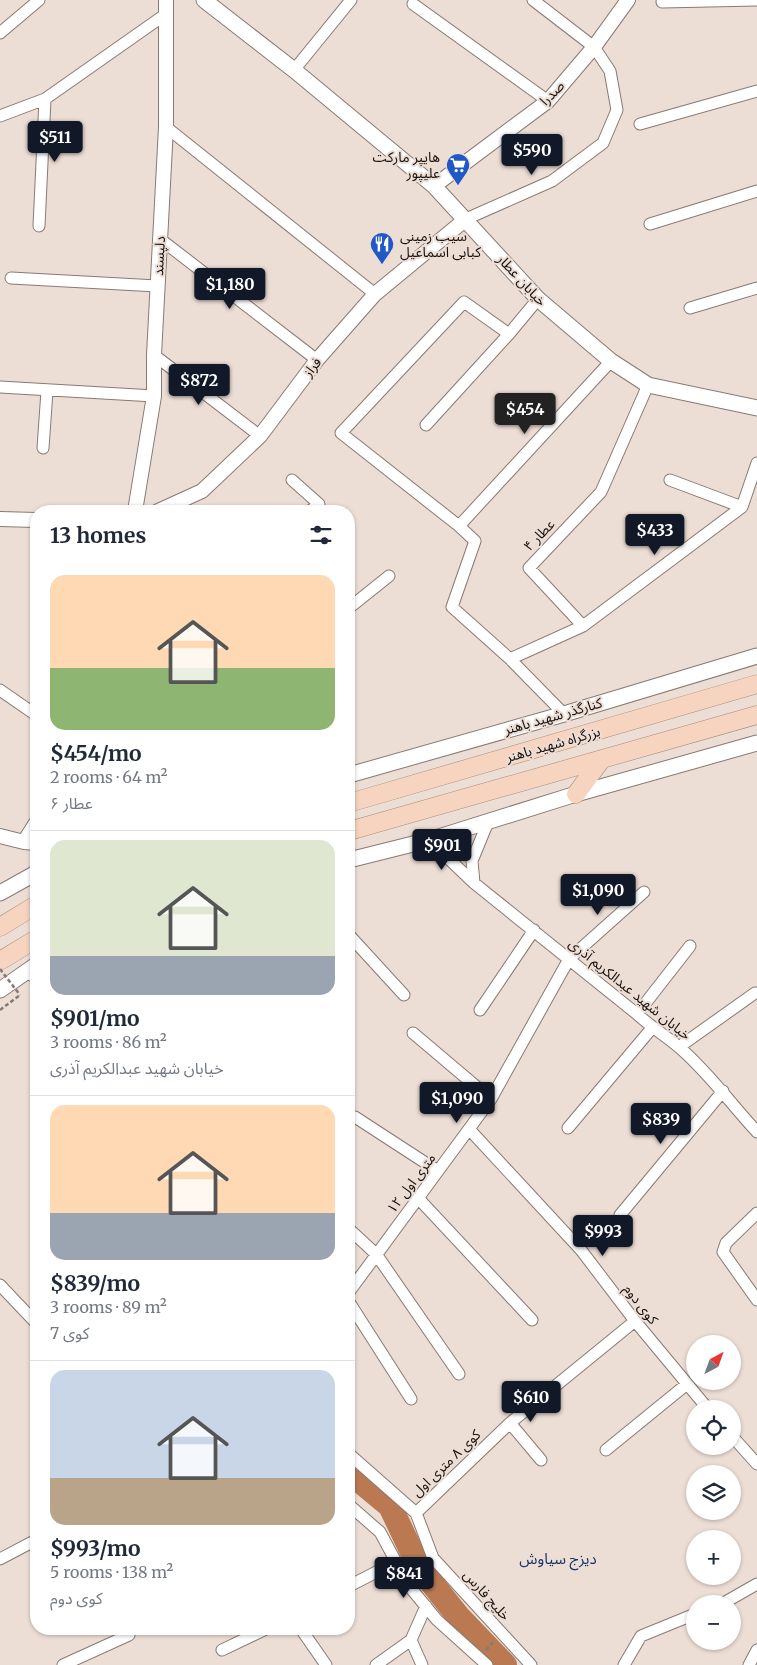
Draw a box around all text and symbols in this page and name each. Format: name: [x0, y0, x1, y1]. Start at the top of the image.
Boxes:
street label: صدرا: [536, 76, 569, 109]
pin: $511: [25, 120, 85, 163]
text: $511: [39, 127, 71, 147]
pin: $590: [502, 134, 562, 176]
text: $590: [512, 140, 552, 160]
place label: هایپر مارکت علیپور: [373, 148, 440, 183]
supermarket icon: هایپر مارکت علیپور: [445, 152, 471, 186]
place label: سیب زمینی کبابی اسماعیل: [400, 227, 481, 261]
restaurant icon: سیب زمینی کبابی اسماعیل: [369, 231, 395, 265]
street label: دلپسند: [149, 235, 170, 276]
street label: خیابان عطار: [493, 250, 551, 310]
pin: $1,180: [189, 268, 271, 310]
text: $1,180: [205, 274, 255, 294]
street label: فراز: [298, 354, 325, 381]
pin: $872: [169, 364, 229, 406]
text: $872: [180, 370, 218, 390]
pin: $454: [495, 392, 555, 435]
text: $454: [506, 399, 544, 419]
pin: $433: [625, 514, 685, 556]
street label: عطار ۴: [519, 515, 559, 555]
text: $433: [636, 520, 674, 540]
icon: filters: [307, 521, 335, 549]
text: 13 homes: [50, 522, 146, 549]
icon: home: [148, 607, 238, 697]
street label: کنارگذر شهید باهنر: [501, 693, 604, 739]
street label: بزرگراه شهید باهنر: [503, 722, 603, 766]
text: $454/mo: [50, 740, 142, 767]
text: 2 rooms · 64 m²: [50, 767, 168, 787]
text: عطار ۶: [50, 793, 93, 813]
pin: $901: [412, 828, 472, 871]
text: $901: [423, 835, 461, 855]
icon: home: [148, 873, 238, 963]
pin: $1,090: [557, 874, 639, 916]
text: $1,090: [572, 880, 624, 900]
street label: خیابان شهید عبدالکریم آذری: [564, 934, 695, 1045]
text: $901/mo: [50, 1005, 140, 1032]
text: 3 rooms · 86 m²: [50, 1032, 167, 1052]
text: خیابان شهید عبدالکریم آذری: [50, 1058, 224, 1078]
pin: $1,090: [416, 1082, 498, 1124]
text: $1,090: [431, 1088, 483, 1108]
pin: $839: [631, 1102, 691, 1145]
text: $839: [642, 1109, 680, 1129]
icon: home: [148, 1138, 238, 1228]
street label: ۱۲ متری اول: [383, 1149, 439, 1217]
pin: $993: [573, 1214, 633, 1257]
text: $993: [584, 1221, 622, 1241]
text: $839/mo: [50, 1270, 140, 1297]
street label: کوی دوم: [618, 1280, 662, 1329]
text: 3 rooms · 89 m²: [50, 1297, 167, 1317]
text: کوی 7: [50, 1323, 89, 1343]
north arrow: [686, 1335, 741, 1390]
map controls: [686, 1335, 741, 1650]
pin: $610: [501, 1380, 561, 1423]
text: $610: [513, 1387, 549, 1407]
button: locate: [686, 1400, 741, 1455]
icon: home: [148, 1403, 238, 1493]
street label: کوی ۸ متری اول: [408, 1425, 484, 1500]
button: layers: [686, 1465, 741, 1520]
button: +: [686, 1530, 741, 1585]
text: $993/mo: [50, 1535, 141, 1562]
district label: دیزج سیاوش: [519, 1549, 597, 1571]
pin: $841: [374, 1556, 434, 1599]
text: 5 rooms · 138 m²: [50, 1562, 173, 1582]
text: $841: [386, 1563, 422, 1583]
street label: خلیج فارس: [458, 1566, 514, 1625]
text: کوی دوم: [50, 1588, 103, 1608]
button: −: [686, 1595, 741, 1650]

